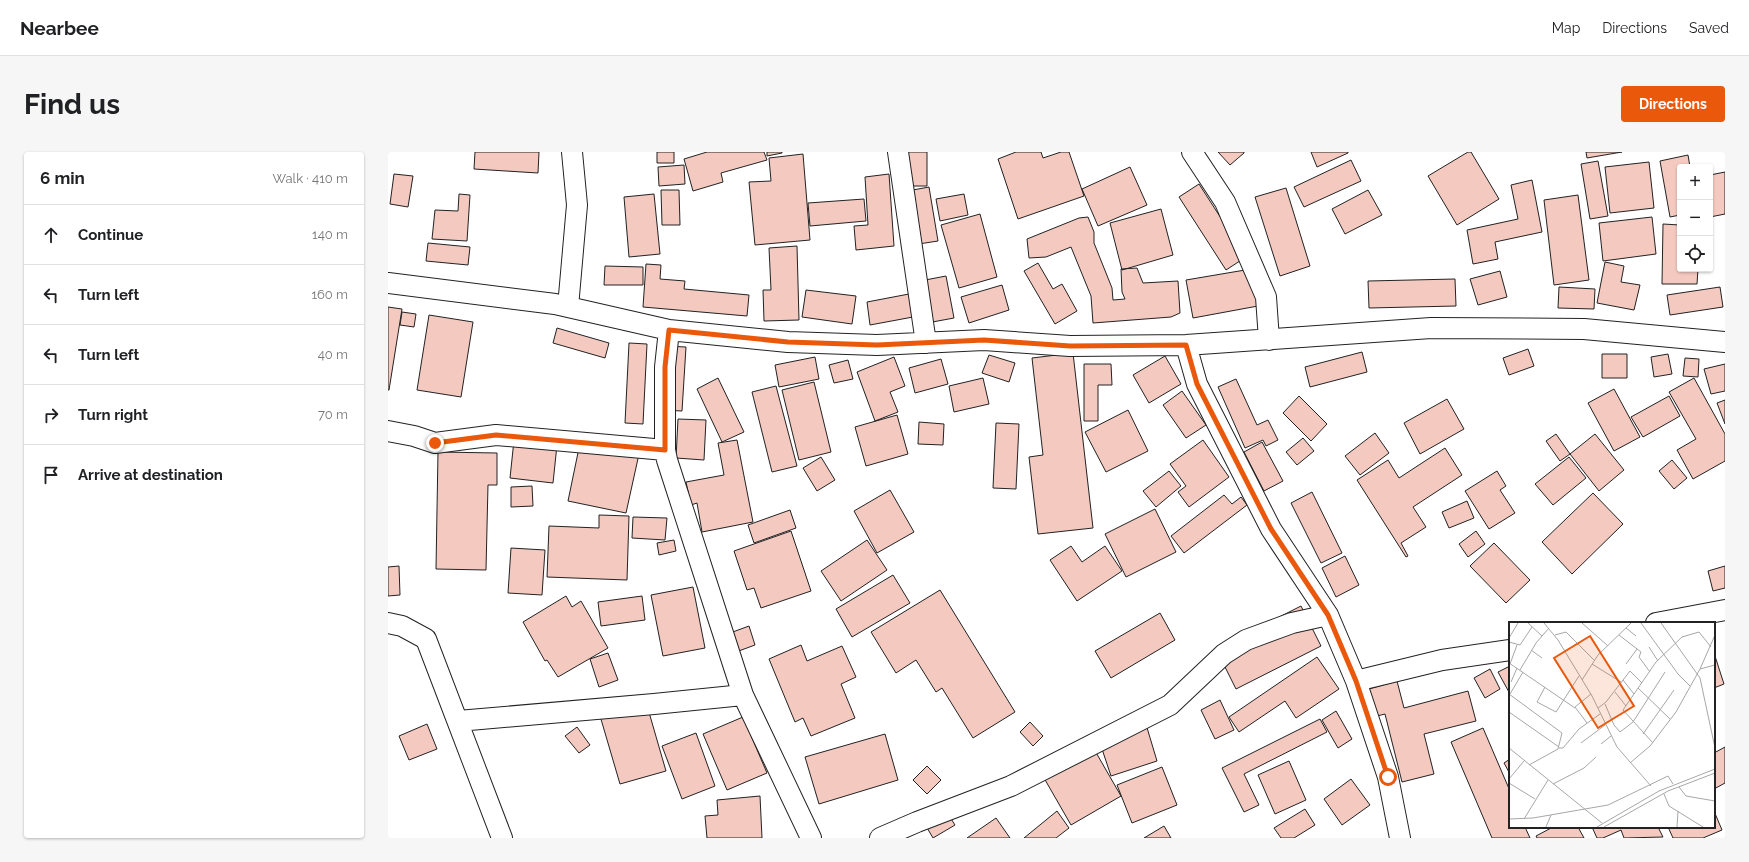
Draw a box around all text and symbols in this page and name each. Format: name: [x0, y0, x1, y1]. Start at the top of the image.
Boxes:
text: Nearbee: [20, 17, 99, 39]
text: Map: [1552, 20, 1580, 36]
text: Directions: [1602, 20, 1667, 36]
text: Saved: [1689, 20, 1729, 36]
button: Directions: [1621, 86, 1725, 122]
text: Find us: [24, 88, 120, 121]
map controls: [1677, 164, 1713, 272]
button: +: [1677, 164, 1713, 200]
text: 6 min: [40, 168, 85, 188]
text: Walk · 410 m: [273, 171, 348, 186]
button: −: [1677, 200, 1713, 236]
icon: ahead: [40, 224, 62, 246]
text: Continue: [78, 226, 143, 244]
text: 140 m: [312, 227, 348, 242]
button: locate: [1677, 236, 1713, 272]
icon: left: [40, 284, 62, 306]
text: Turn left: [78, 286, 139, 304]
text: 160 m: [311, 287, 348, 302]
icon: left: [40, 344, 62, 366]
text: Turn left: [78, 346, 139, 364]
text: 40 m: [318, 347, 348, 362]
icon: right: [40, 404, 62, 426]
text: Turn right: [78, 406, 148, 424]
text: 70 m: [318, 407, 348, 422]
route end: [426, 434, 444, 452]
icon: arrive: [40, 464, 62, 486]
text: Arrive at destination: [78, 466, 223, 484]
inset map: [1509, 622, 1715, 828]
route start: [1379, 768, 1397, 786]

